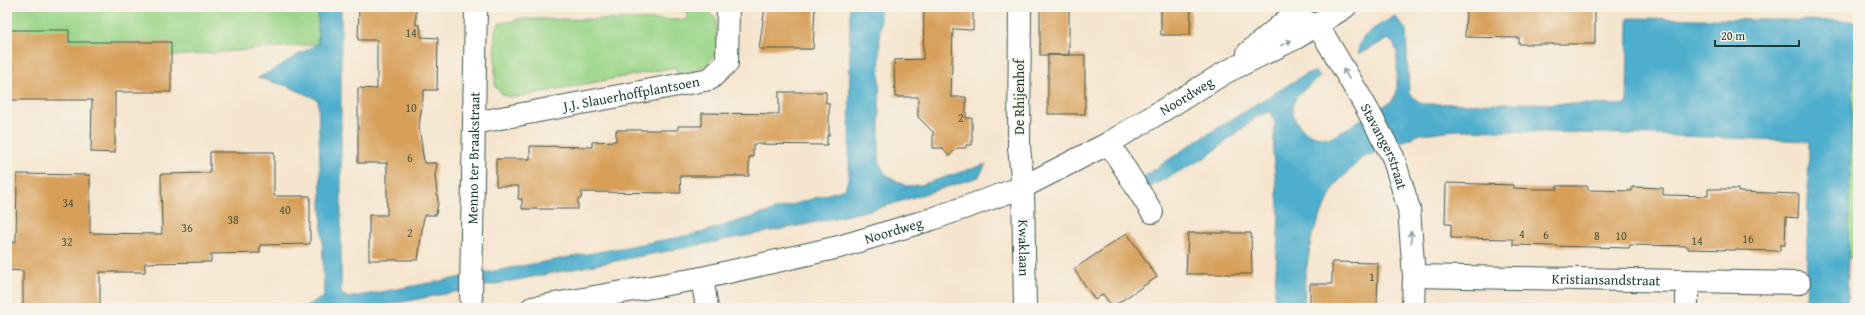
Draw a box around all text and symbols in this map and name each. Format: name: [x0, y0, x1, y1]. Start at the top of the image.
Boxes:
scale bar: [1715, 22, 1799, 48]
house number: 14: [405, 24, 417, 41]
text: 20 m: [1721, 27, 1745, 44]
one-way arrow: [1280, 39, 1292, 46]
street label: De Rhijenhof: [1009, 58, 1029, 135]
one-way arrow: [1342, 68, 1350, 80]
street label: J.J. Slauerhoffplantsoen: [560, 71, 701, 117]
street label: Noordweg: [1156, 72, 1217, 120]
street label: Menno ter Braakstraat: [462, 91, 485, 225]
house number: 10: [405, 99, 417, 116]
street label: Stavangerstraat: [1356, 100, 1412, 192]
house number: 2: [958, 109, 964, 126]
house number: 6: [407, 149, 413, 166]
house number: 34: [62, 194, 74, 211]
house number: 40: [279, 201, 291, 218]
house number: 38: [227, 211, 239, 228]
street label: Noordweg: [862, 212, 925, 249]
house number: 36: [181, 219, 193, 236]
street label: Kwaklaan: [1014, 219, 1034, 276]
house number: 2: [407, 224, 413, 241]
house number: 4: [1519, 225, 1525, 242]
house number: 6: [1543, 226, 1549, 243]
house number: 8: [1594, 227, 1600, 244]
house number: 10: [1615, 227, 1627, 244]
house number: 16: [1742, 230, 1754, 247]
one-way arrow: [1408, 231, 1415, 244]
house number: 14: [1691, 232, 1703, 249]
house number: 32: [61, 233, 73, 250]
house number: 1: [1369, 268, 1375, 285]
street label: Kristiansandstraat: [1551, 269, 1661, 290]

